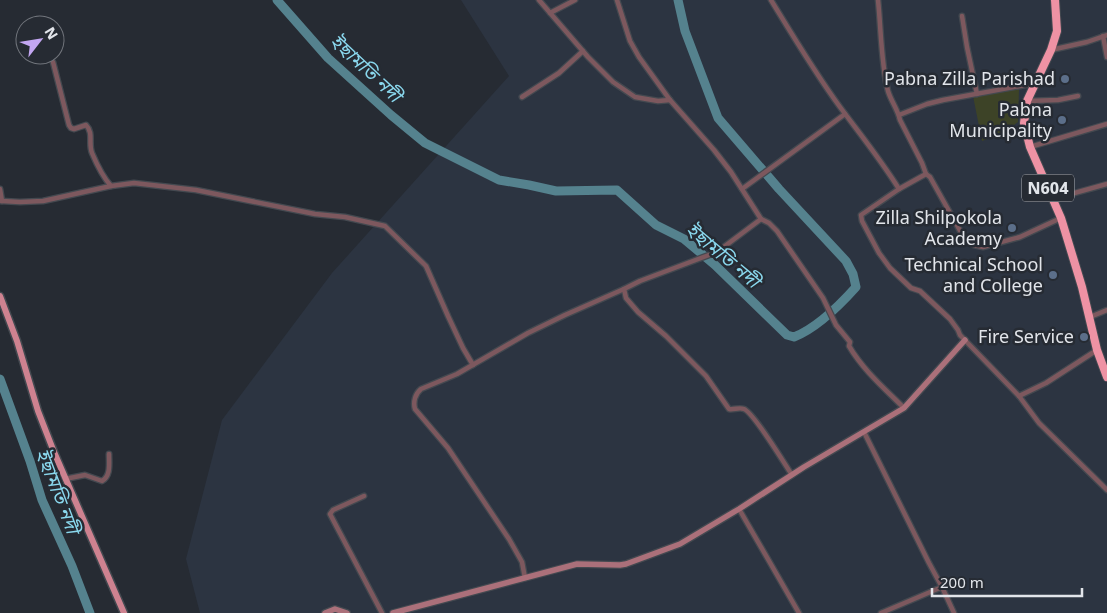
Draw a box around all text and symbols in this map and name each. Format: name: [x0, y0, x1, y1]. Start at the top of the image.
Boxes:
north arrow: [15, 15, 65, 65]
text: N: [39, 24, 61, 44]
water label: ইছামতি নদী: [323, 30, 409, 112]
place label: Pabna Zilla Parishad: [884, 68, 1055, 92]
marker: Pabna Zilla Parishad: [1059, 73, 1071, 85]
place label: Pabna Municipality: [949, 99, 1053, 144]
marker: Pabna Municipality: [1056, 114, 1068, 126]
road number: N604: [1022, 174, 1074, 202]
place label: Zilla Shilpokola Academy: [875, 207, 1003, 252]
water label: ইছামতি নদী: [679, 218, 767, 298]
marker: Zilla Shilpokola Academy: [1006, 222, 1018, 234]
place label: Technical School and College: [904, 254, 1043, 299]
marker: Technical School and College: [1047, 269, 1059, 281]
place label: Fire Service: [978, 326, 1074, 350]
marker: Fire Service: [1078, 331, 1090, 343]
water label: ইছামতি নদী: [28, 446, 86, 542]
scale bar: [932, 566, 1082, 598]
text: 200 m: [940, 574, 984, 594]

